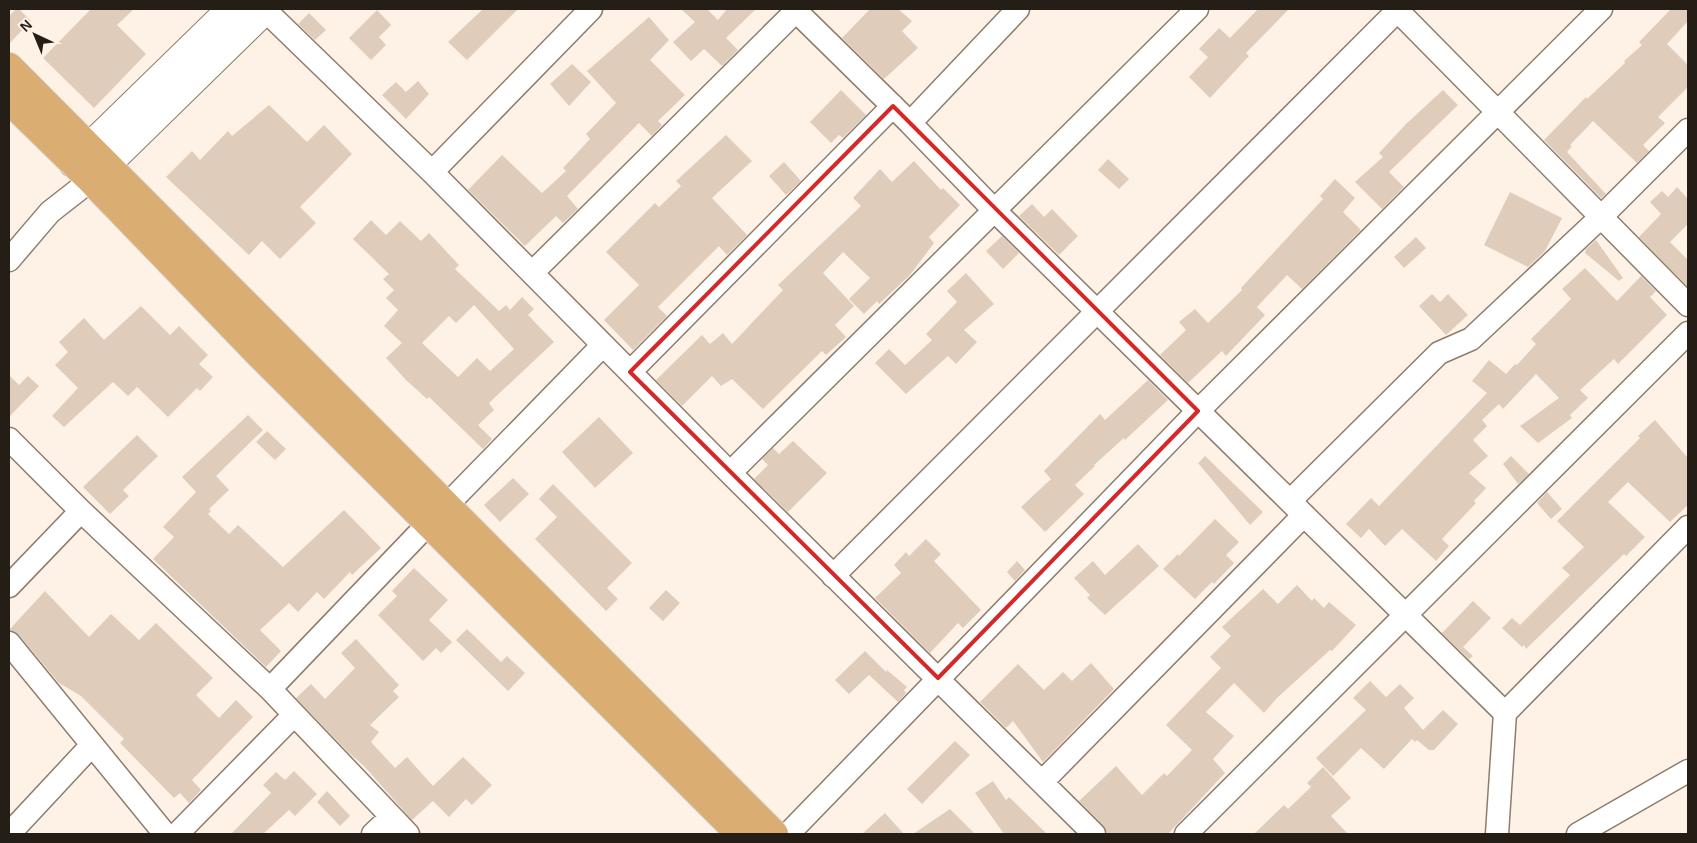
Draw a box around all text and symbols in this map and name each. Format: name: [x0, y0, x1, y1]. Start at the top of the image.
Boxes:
north arrow: [10, 10, 60, 60]
text: N: [17, 16, 35, 35]

